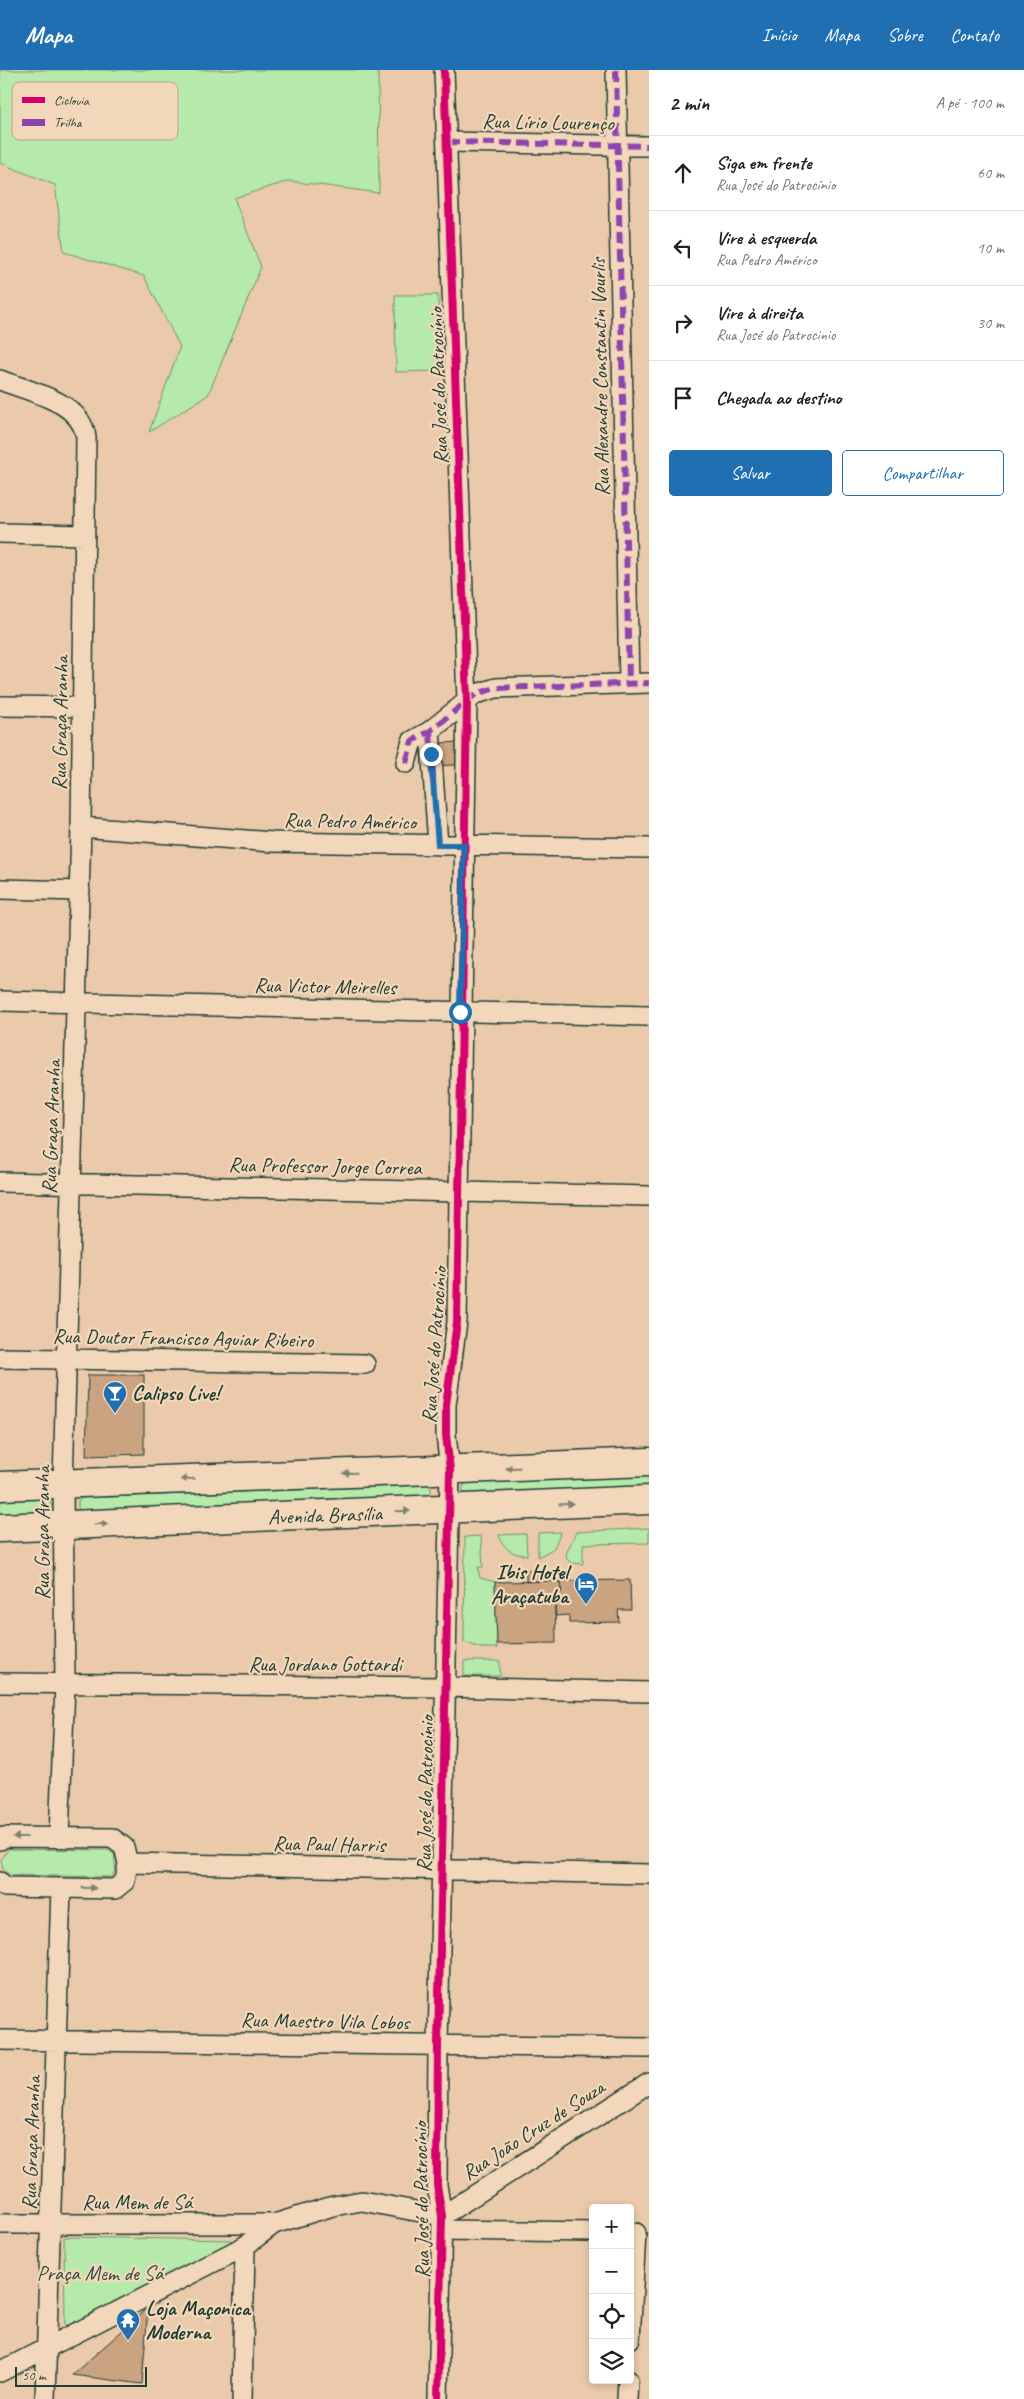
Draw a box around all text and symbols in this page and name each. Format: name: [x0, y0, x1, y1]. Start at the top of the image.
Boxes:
text: Mapa: [25, 20, 72, 50]
text: Início: [762, 24, 797, 46]
text: Mapa: [825, 24, 859, 46]
text: Sobre: [887, 24, 923, 46]
text: Contato: [951, 24, 999, 46]
legend: [12, 82, 178, 140]
text: 2 min: [669, 90, 709, 116]
text: Ciclovia: [54, 92, 90, 109]
text: A pé · 100 m: [936, 93, 1004, 113]
street label: Rua Lírio Lourenço: [482, 108, 616, 136]
text: Trilha: [54, 114, 83, 131]
text: Siga em frente: [716, 151, 812, 175]
icon: ahead: [669, 159, 697, 187]
text: 60 m: [977, 163, 1004, 183]
text: Rua José do Patrocínio: [716, 175, 835, 195]
text: Vire à esquerda: [716, 226, 816, 250]
icon: left: [669, 234, 697, 262]
text: 10 m: [977, 238, 1004, 258]
text: Rua Pedro Américo: [716, 250, 817, 270]
street label: Rua Alexandre Constantin Vourlis: [585, 256, 615, 496]
text: Vire à direita: [716, 301, 803, 325]
street label: Rua José do Patrocínio: [422, 305, 454, 465]
icon: right: [669, 309, 697, 337]
text: 30 m: [977, 313, 1004, 333]
text: Rua José do Patrocinio: [716, 325, 835, 345]
icon: arrive: [669, 384, 697, 412]
text: Chegada ao destino: [716, 386, 842, 410]
button: Salvar: [669, 450, 832, 496]
button: Compartilhar: [842, 450, 1004, 496]
street label: Rua Graça Aranha: [46, 653, 74, 790]
route end: [420, 743, 443, 766]
street label: Rua Pedro Américo: [284, 807, 419, 835]
street label: Rua Victor Meirelles: [254, 972, 398, 1000]
route start: [449, 1001, 472, 1024]
street label: Rua Graça Aranha: [36, 1057, 66, 1194]
street label: Rua Professor Jorge Correa: [228, 1151, 424, 1181]
street label: Rua José do Patrocínio: [416, 1263, 453, 1424]
street label: Rua Doutor Francisco Aguiar Ribeiro: [52, 1323, 315, 1353]
bar icon: Calipso Live!: [102, 1380, 128, 1414]
place label: Calipso Live!: [132, 1380, 224, 1406]
street label: Rua Graça Aranha: [29, 1464, 55, 1600]
one-way arrow: [505, 1464, 521, 1472]
one-way arrow: [342, 1470, 358, 1478]
one-way arrow: [180, 1475, 196, 1483]
street label: Avenida Brasília: [268, 1500, 384, 1530]
one-way arrow: [558, 1500, 574, 1508]
one-way arrow: [396, 1507, 412, 1515]
one-way arrow: [93, 1519, 109, 1527]
place label: Ibis Hotel Araçatuba: [491, 1559, 572, 1609]
hotel icon: Ibis Hotel Araçatuba: [573, 1571, 599, 1605]
street label: Rua Jordano Gottardi: [248, 1651, 405, 1677]
street label: Rua José do Patrocínio: [411, 1713, 439, 1873]
street label: Rua Paul Harris: [273, 1830, 387, 1858]
one-way arrow: [12, 1833, 28, 1841]
one-way arrow: [81, 1884, 97, 1892]
street label: Rua Maestro Vila Lobos: [240, 2007, 411, 2036]
street label: Rua Graça Aranha: [16, 2073, 46, 2210]
street label: Rua João Cruz de Souza: [457, 2073, 611, 2186]
street label: Rua José do Patrocínio: [407, 2119, 435, 2279]
street label: Rua Mem de Sá: [82, 2189, 194, 2215]
map controls: [589, 2204, 634, 2384]
button: +: [589, 2204, 634, 2249]
button: −: [589, 2249, 634, 2294]
park label: Praça Mem de Sá: [37, 2260, 165, 2286]
button: locate: [589, 2294, 634, 2339]
place label: Loja Maçonica Moderna: [146, 2295, 252, 2345]
temple icon: Loja Maçonica Moderna: [115, 2307, 141, 2341]
button: layers: [589, 2339, 634, 2384]
scale bar: [15, 2364, 148, 2387]
text: 50 m: [22, 2367, 46, 2384]

